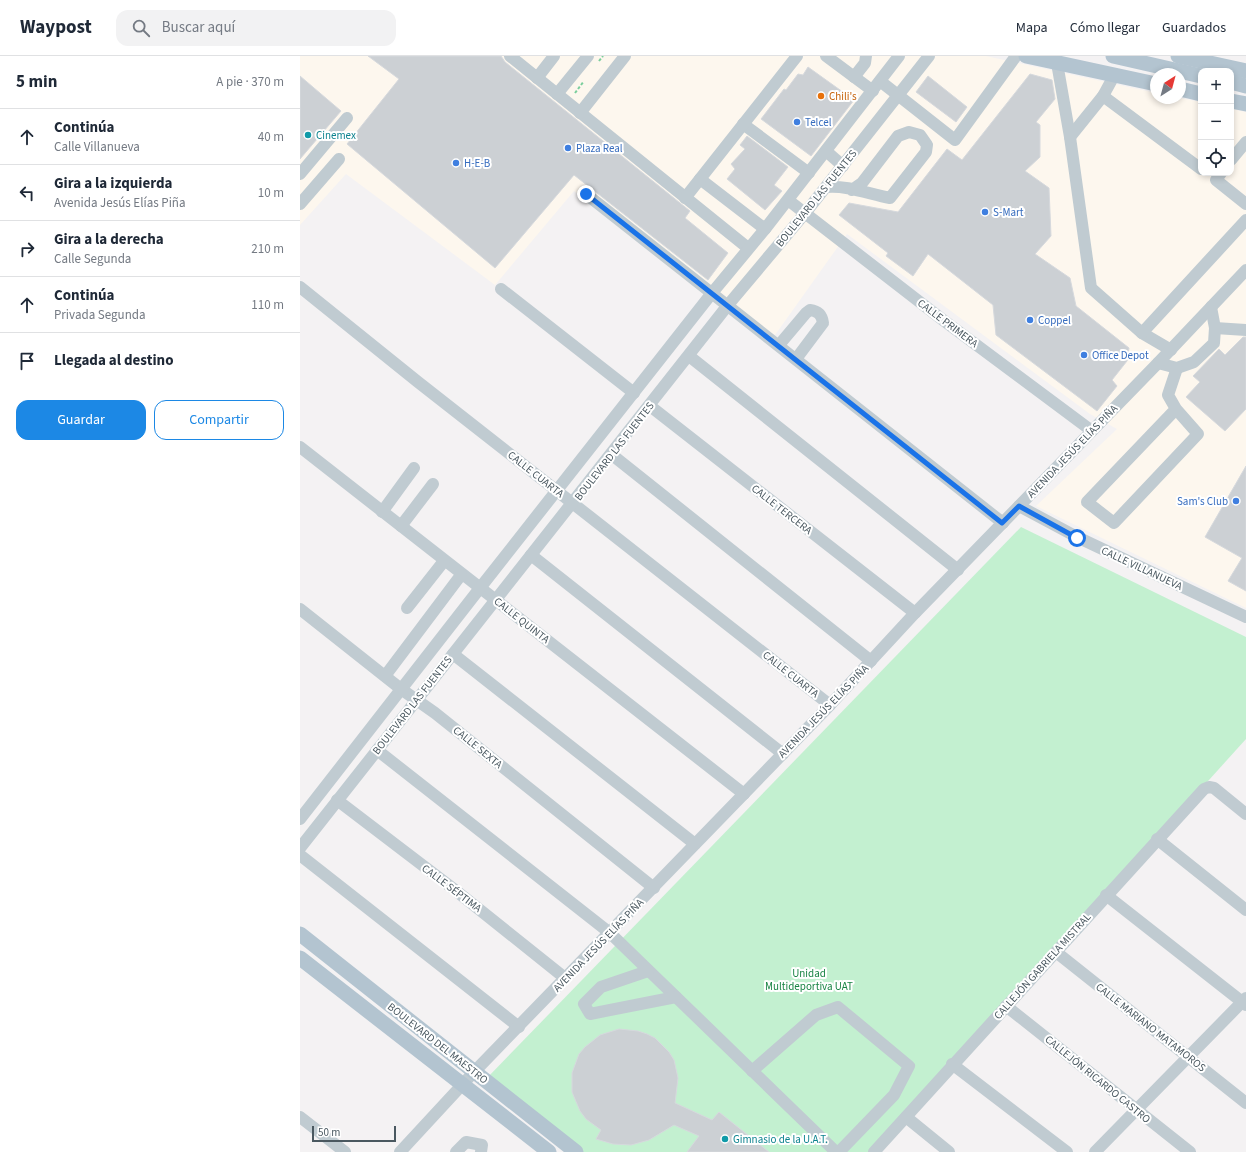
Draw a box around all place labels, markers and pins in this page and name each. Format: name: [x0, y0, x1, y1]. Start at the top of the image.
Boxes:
place label: Chili's: [829, 89, 857, 104]
marker: Chili's: [816, 91, 826, 101]
place label: Telcel: [805, 115, 832, 130]
marker: Telcel: [792, 117, 802, 127]
place label: Cinemex: [316, 128, 356, 143]
marker: Cinemex: [303, 130, 313, 140]
place label: Plaza Real: [576, 141, 623, 156]
marker: Plaza Real: [563, 143, 573, 153]
place label: H-E-B: [464, 156, 491, 171]
marker: H-E-B: [451, 158, 461, 168]
place label: S-Mart: [993, 205, 1024, 220]
marker: S-Mart: [980, 207, 990, 217]
place label: Coppel: [1038, 313, 1071, 328]
marker: Coppel: [1025, 315, 1035, 325]
place label: Office Depot: [1092, 348, 1149, 363]
marker: Office Depot: [1079, 350, 1089, 360]
place label: Sam's Club: [1177, 494, 1228, 509]
marker: Sam's Club: [1231, 496, 1241, 506]
place label: Gimnasio de la U.A.T.: [733, 1132, 828, 1147]
marker: Gimnasio de la U.A.T.: [720, 1134, 730, 1144]

